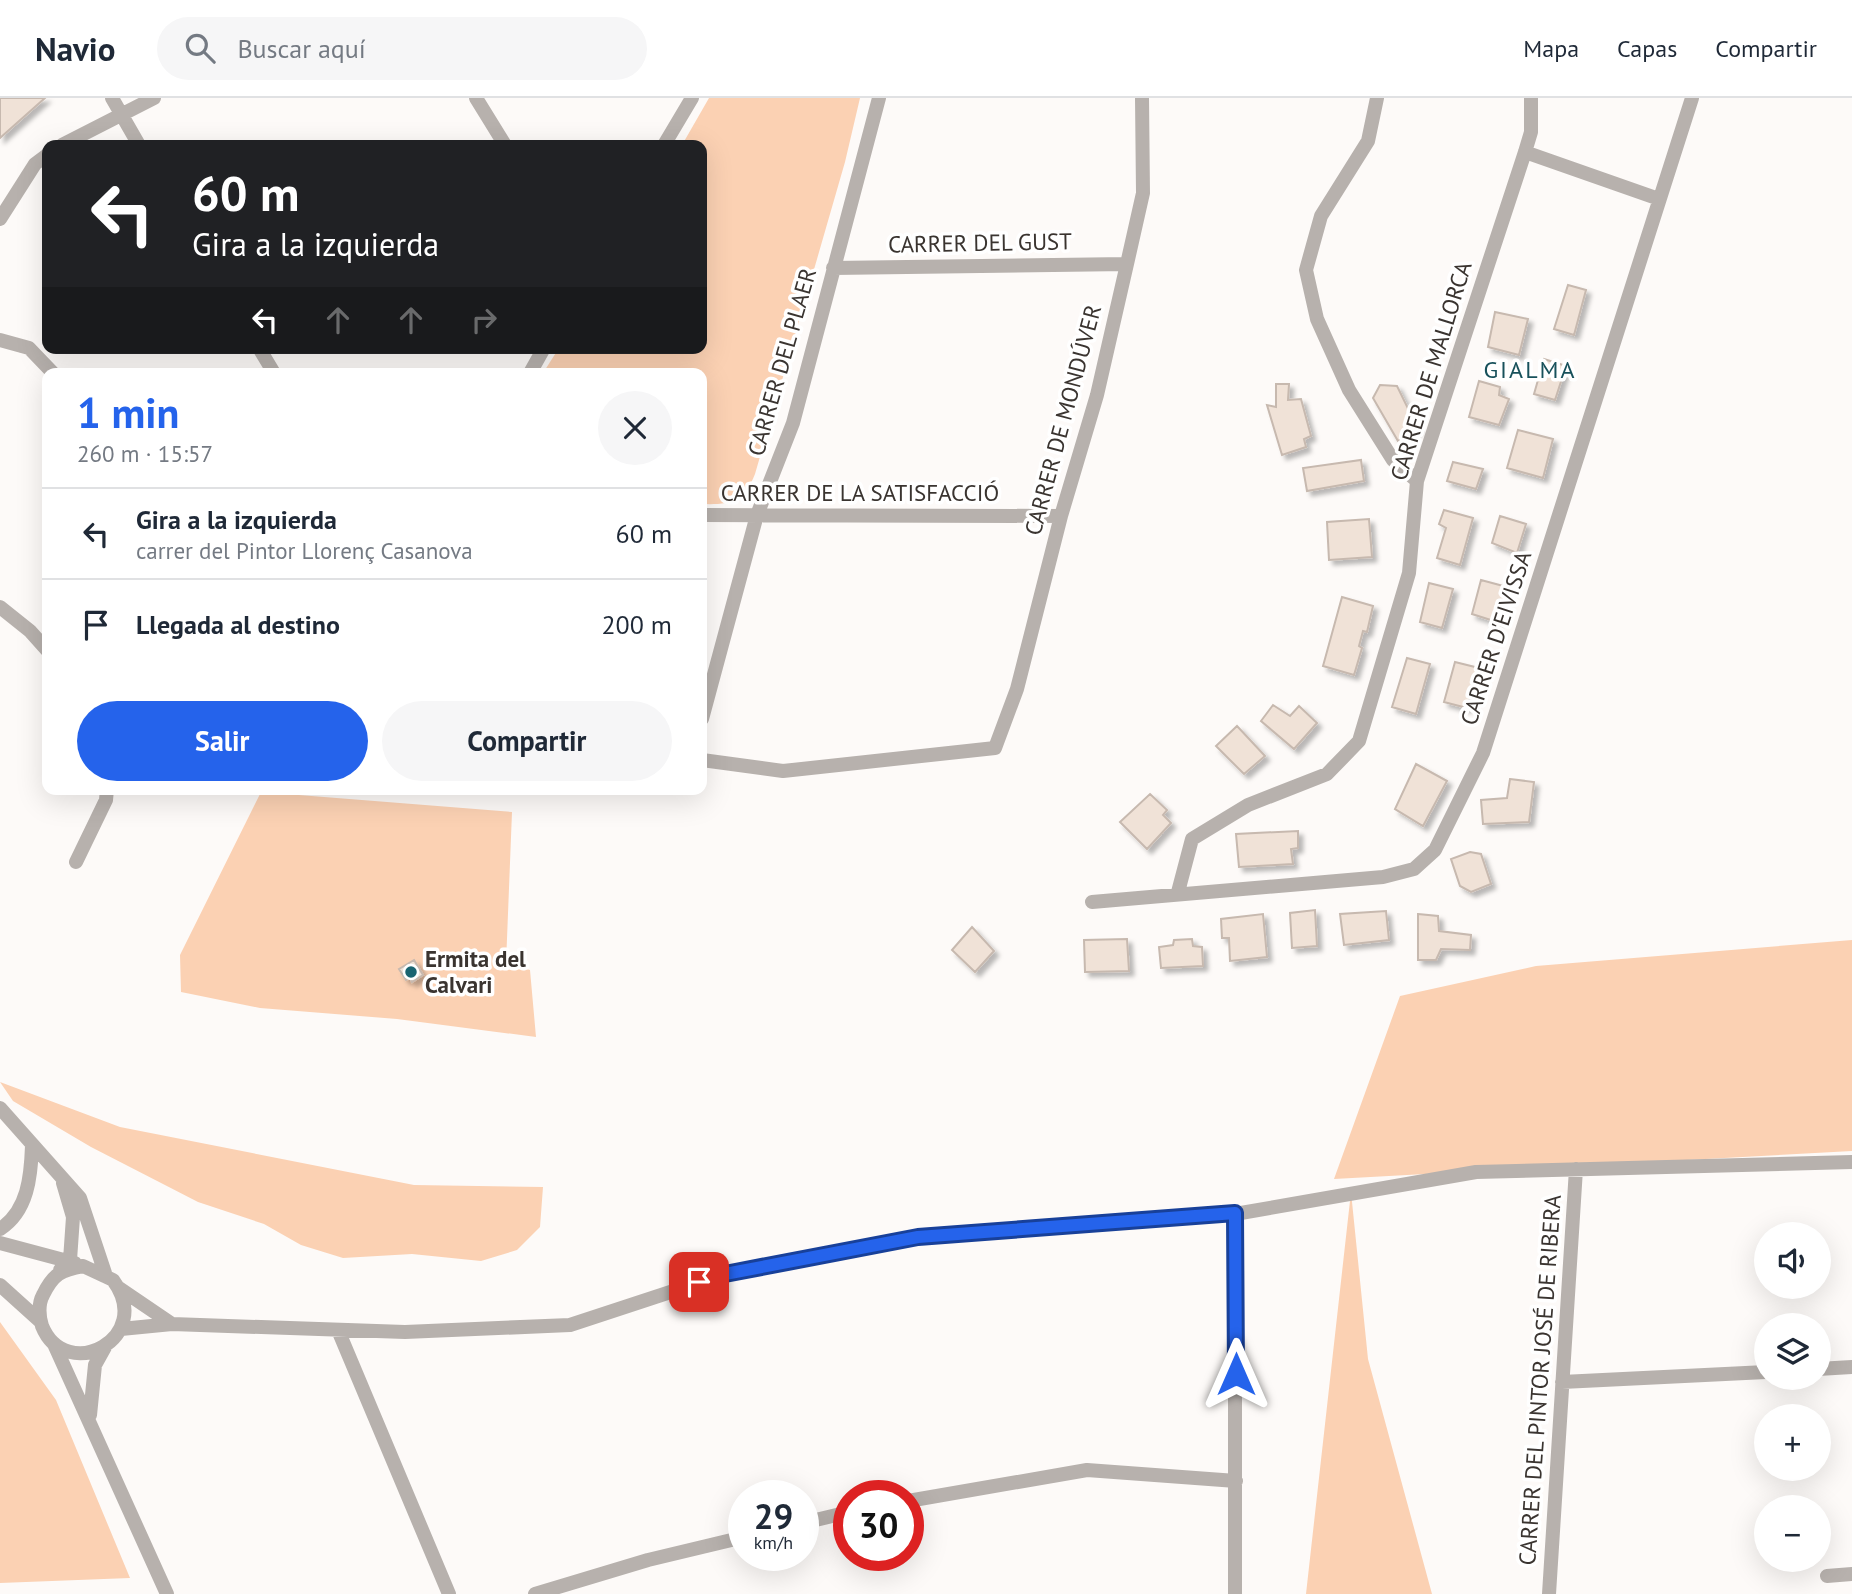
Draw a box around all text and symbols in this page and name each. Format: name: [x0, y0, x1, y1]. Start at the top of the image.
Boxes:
search box: [157, 17, 647, 80]
text: Navio: [35, 27, 115, 70]
icon: search: [181, 29, 219, 67]
text: Buscar aquí: [237, 32, 366, 65]
text: Mapa: [1523, 33, 1579, 64]
text: Capas: [1617, 33, 1677, 64]
text: Compartir: [1715, 33, 1817, 64]
text: 60 m: [192, 161, 299, 225]
icon: left: [77, 168, 168, 259]
text: Gira a la izquierda: [192, 223, 439, 265]
street label: CARRER DEL GUST: [888, 226, 1072, 259]
street label: CARRER DE MALLORCA: [1383, 257, 1478, 484]
street label: CARRER DEL PLAER: [741, 264, 822, 459]
icon: left: [246, 301, 284, 339]
icon: ahead: [319, 301, 357, 339]
icon: ahead: [392, 301, 430, 339]
icon: right: [465, 301, 503, 339]
street label: CARRER DE MONDÚVER: [1018, 301, 1107, 538]
district label: GIALMA: [1483, 354, 1577, 385]
text: 1 min: [77, 385, 179, 440]
button: close: [598, 391, 672, 465]
text: 260 m · 15:57: [77, 439, 213, 468]
street label: CARRER DE LA SATISFACCIÓ: [721, 478, 999, 507]
text: Gira a la izquierda: [136, 503, 337, 536]
icon: left: [77, 515, 115, 553]
text: 60 m: [616, 517, 672, 550]
text: carrer del Pintor Llorenç Casanova: [136, 536, 473, 565]
street label: CARRER D'EIVISSA: [1454, 547, 1537, 729]
icon: arrive: [77, 606, 115, 644]
text: Llegada al destino: [136, 608, 340, 641]
text: 200 m: [601, 608, 672, 641]
button: Salir: [77, 701, 368, 781]
button: Compartir: [382, 701, 672, 781]
place label: Ermita del Calvari: [425, 944, 526, 999]
marker: Ermita del Calvari: [403, 964, 419, 980]
street label: CARRER DEL PINTOR JOSÉ DE RIBERA: [1512, 1193, 1567, 1566]
map controls: [1754, 1222, 1831, 1572]
button: sound: [1754, 1222, 1831, 1299]
pin: [669, 1252, 729, 1312]
icon: arrive: [680, 1263, 718, 1301]
button: layers: [1754, 1313, 1831, 1390]
position arrow: [1199, 1337, 1273, 1411]
button: +: [1754, 1404, 1831, 1481]
speed limit sign: 30: [833, 1480, 924, 1571]
text: 29: [754, 1493, 793, 1539]
button: −: [1754, 1495, 1831, 1572]
text: km/h: [754, 1531, 793, 1554]

